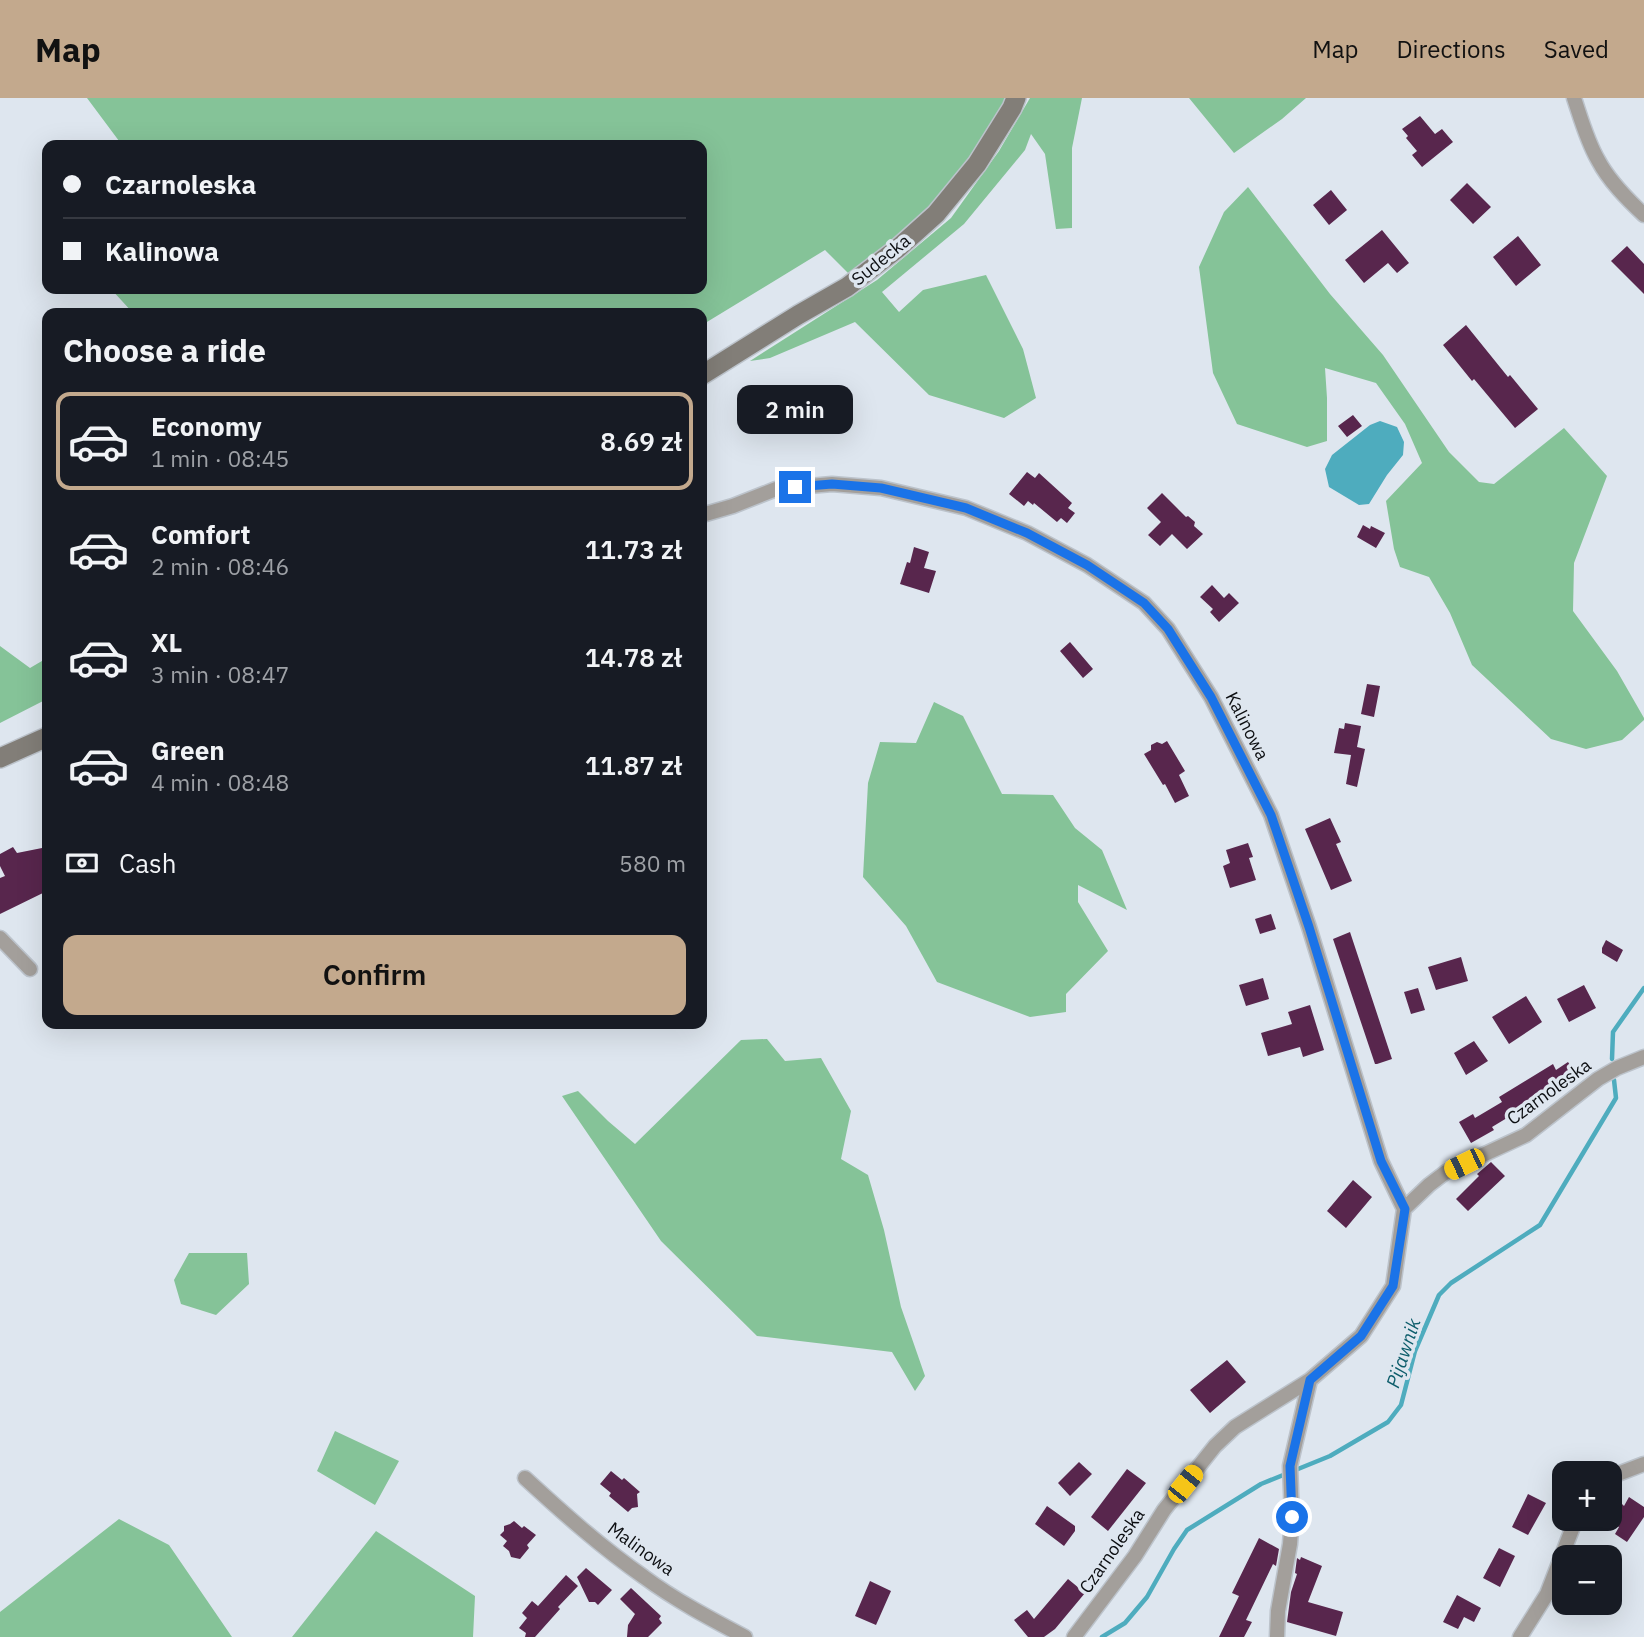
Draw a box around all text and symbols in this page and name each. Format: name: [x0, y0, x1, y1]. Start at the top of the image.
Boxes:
text: Map: [35, 28, 101, 71]
text: Map: [1312, 33, 1358, 65]
text: Directions: [1396, 33, 1506, 65]
text: Saved: [1544, 33, 1609, 65]
text: Czarnoleska: [105, 167, 256, 201]
street label: Sudecka: [847, 229, 915, 290]
text: Kalinowa: [105, 234, 219, 268]
text: Choose a ride: [63, 329, 266, 371]
callout: 2 min: [737, 386, 853, 434]
text: 2 min: [765, 394, 825, 424]
text: Economy: [151, 409, 262, 443]
icon: car: [67, 410, 130, 473]
text: 8.69 zł: [600, 424, 682, 458]
text: 1 min · 08:45: [151, 443, 289, 473]
route end: [779, 471, 811, 503]
text: Comfort: [151, 517, 250, 551]
icon: car: [67, 518, 130, 581]
text: 11.73 zł: [585, 532, 682, 566]
text: 2 min · 08:46: [151, 551, 289, 581]
text: XL: [151, 625, 182, 659]
icon: car: [67, 626, 130, 689]
text: 14.78 zł: [585, 640, 682, 674]
text: 3 min · 08:47: [151, 659, 289, 689]
street label: Kalinowa: [1220, 688, 1275, 764]
text: Green: [151, 733, 225, 767]
icon: car: [67, 734, 130, 797]
text: 11.87 zł: [585, 748, 682, 782]
text: 4 min · 08:48: [151, 767, 289, 797]
icon: cash: [63, 844, 101, 882]
text: Cash: [119, 846, 176, 880]
text: 580 m: [619, 848, 686, 878]
button: Confirm: [63, 935, 686, 1015]
street label: Czarnoleska: [1502, 1053, 1596, 1130]
car: [1441, 1145, 1488, 1183]
water label: Pijawnik: [1381, 1314, 1426, 1391]
car: [1164, 1461, 1207, 1507]
map controls: [1552, 1461, 1622, 1615]
button: +: [1552, 1461, 1622, 1531]
route start: [1276, 1501, 1308, 1533]
street label: Czarnoleska: [1074, 1503, 1150, 1598]
street label: Malinowa: [603, 1517, 680, 1581]
button: −: [1552, 1545, 1622, 1615]

